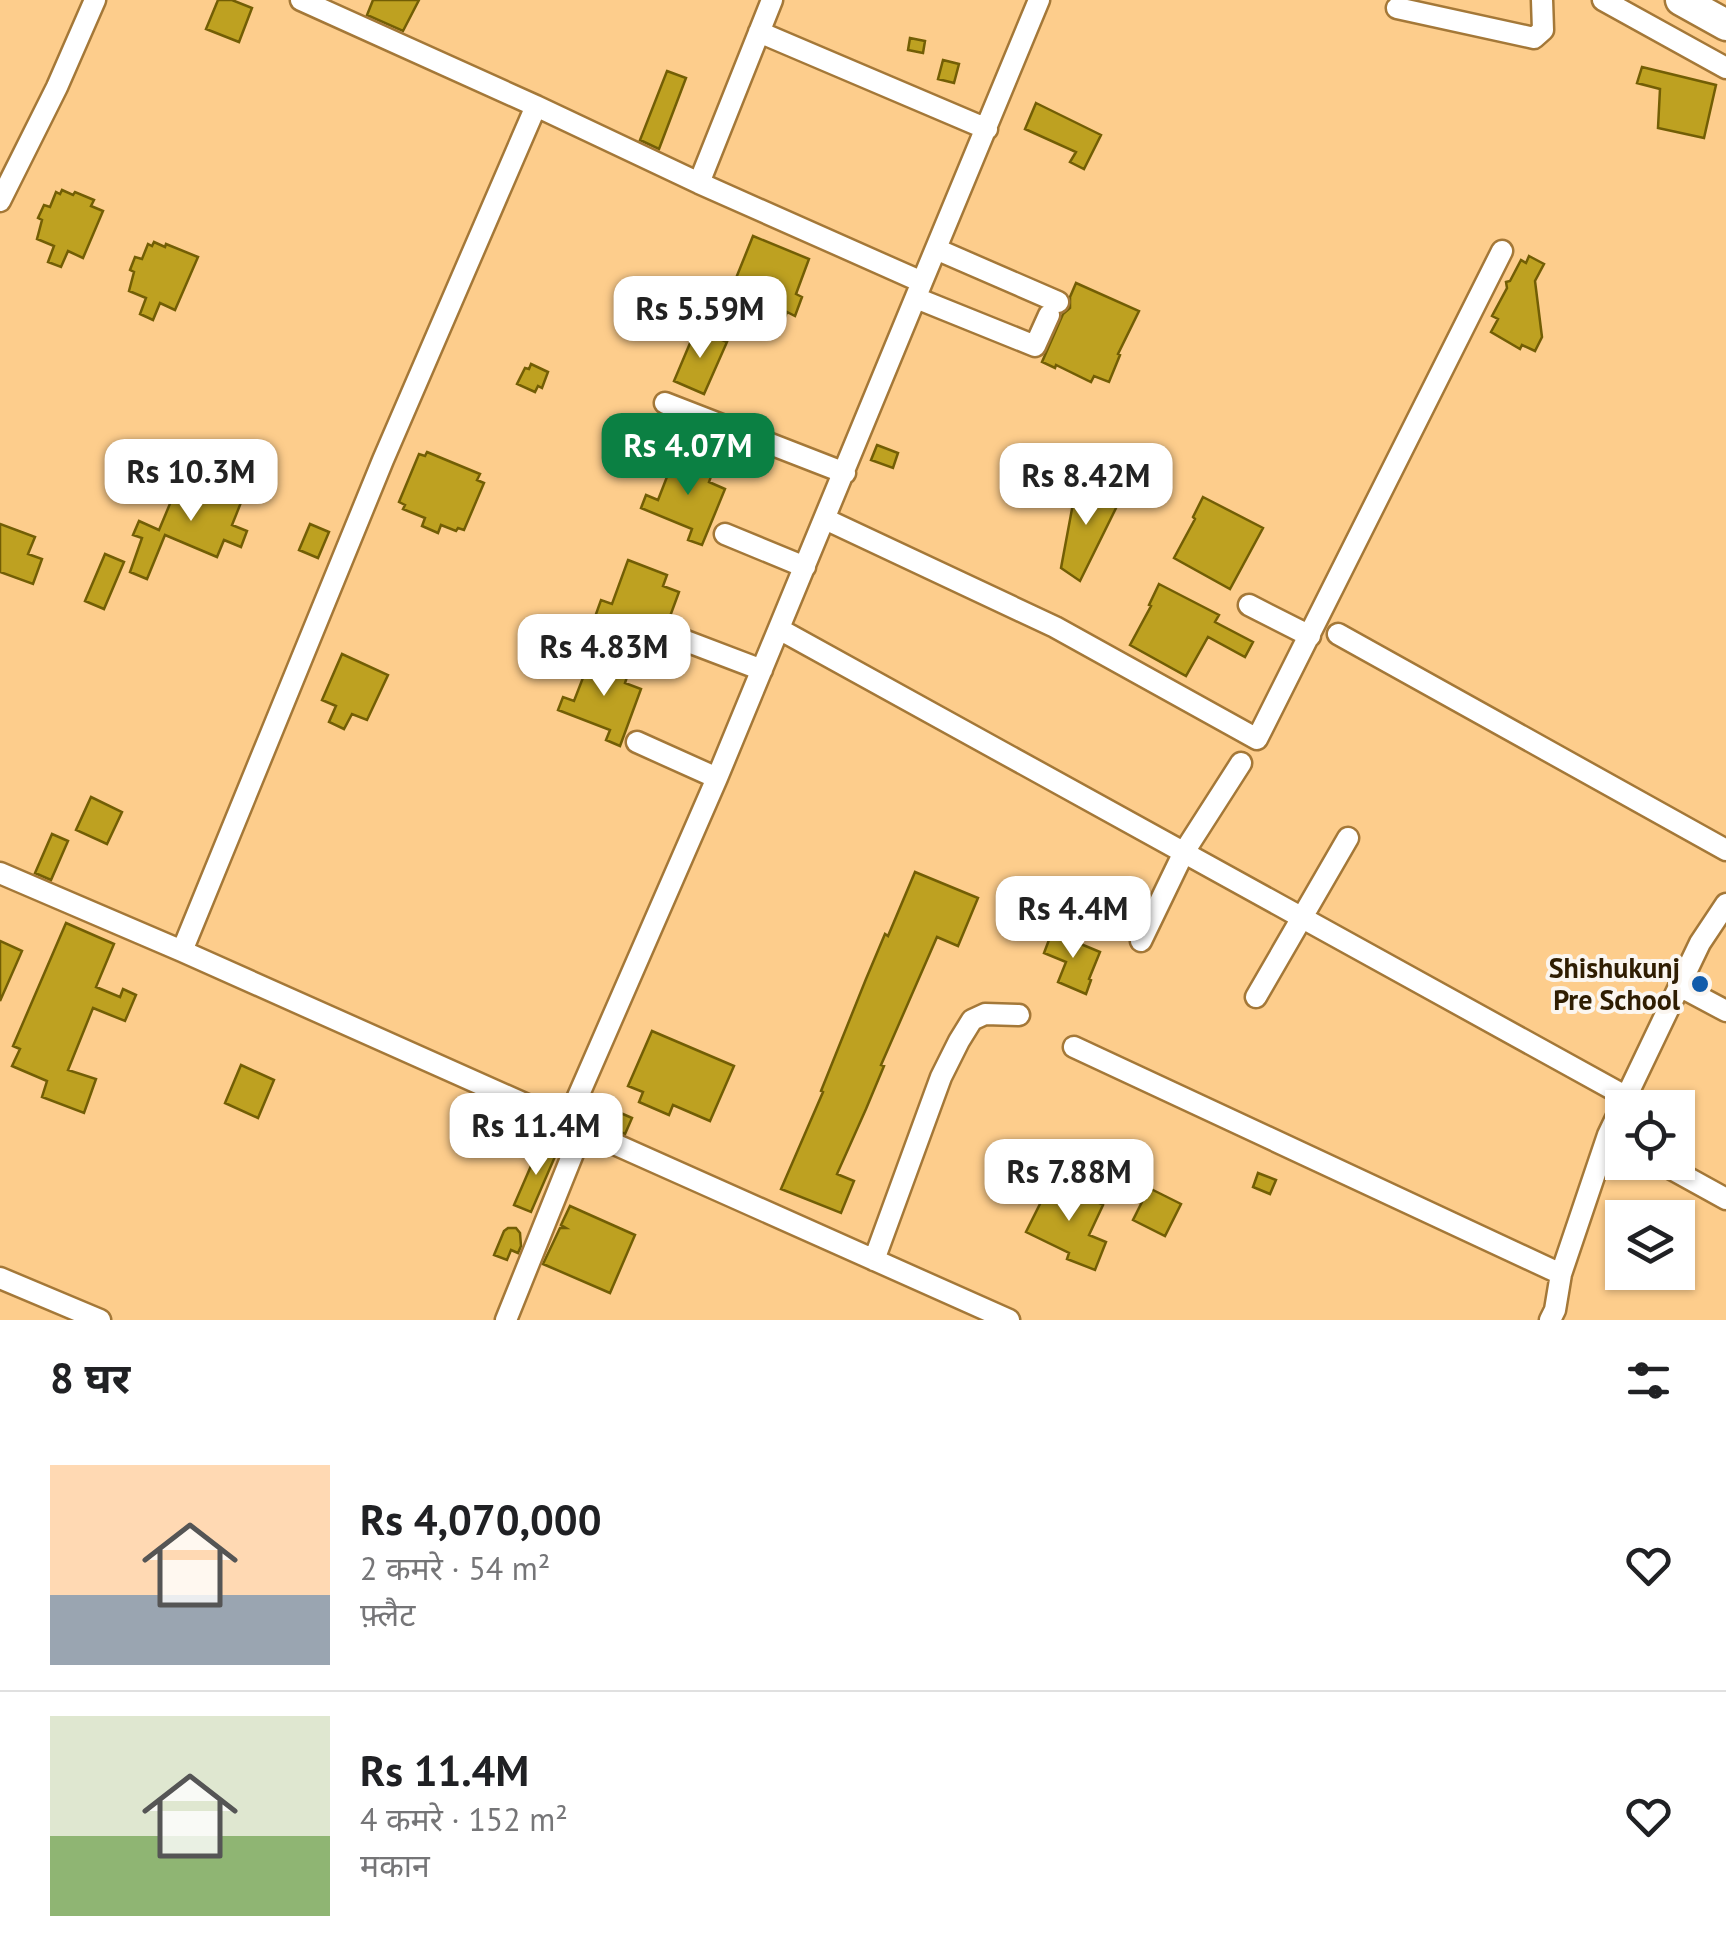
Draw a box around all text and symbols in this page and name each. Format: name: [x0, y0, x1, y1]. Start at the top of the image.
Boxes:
pin: Rs 5.59M: [597, 276, 803, 361]
text: Rs 5.59M: [636, 287, 764, 329]
pin: Rs 4.07M: [585, 413, 791, 498]
text: Rs 4.07M: [624, 424, 752, 466]
pin: Rs 10.3M: [88, 439, 294, 524]
pin: Rs 8.42M: [983, 443, 1189, 528]
text: Rs 10.3M: [127, 450, 255, 492]
text: Rs 8.42M: [1022, 454, 1150, 496]
pin: Rs 4.83M: [501, 614, 707, 699]
text: Rs 4.83M: [540, 625, 668, 667]
pin: Rs 4.4M: [981, 876, 1165, 961]
text: Rs 4.4M: [1018, 887, 1128, 929]
place label: Shishukunj Pre School: [1549, 949, 1681, 1018]
marker: Shishukunj Pre School: [1689, 973, 1711, 995]
map controls: [1605, 1090, 1695, 1290]
button: locate: [1605, 1090, 1695, 1180]
pin: Rs 11.4M: [433, 1093, 639, 1178]
text: Rs 11.4M: [472, 1104, 600, 1146]
pin: Rs 7.88M: [966, 1139, 1172, 1224]
text: Rs 7.88M: [1007, 1150, 1131, 1192]
button: layers: [1605, 1200, 1695, 1290]
text: 8 घर: [50, 1350, 130, 1405]
icon: filters: [1621, 1353, 1676, 1408]
text: Rs 4,070,000: [360, 1492, 602, 1547]
icon: home: [130, 1505, 250, 1625]
icon: heart: [1621, 1538, 1676, 1593]
text: 2 कमरे · 54 m²: [360, 1547, 550, 1589]
text: फ़्लैट: [360, 1593, 415, 1635]
text: Rs 11.4M: [360, 1743, 529, 1798]
icon: home: [130, 1756, 250, 1876]
icon: heart: [1621, 1789, 1676, 1844]
text: 4 कमरे · 152 m²: [360, 1798, 568, 1840]
text: मकान: [360, 1844, 430, 1886]

